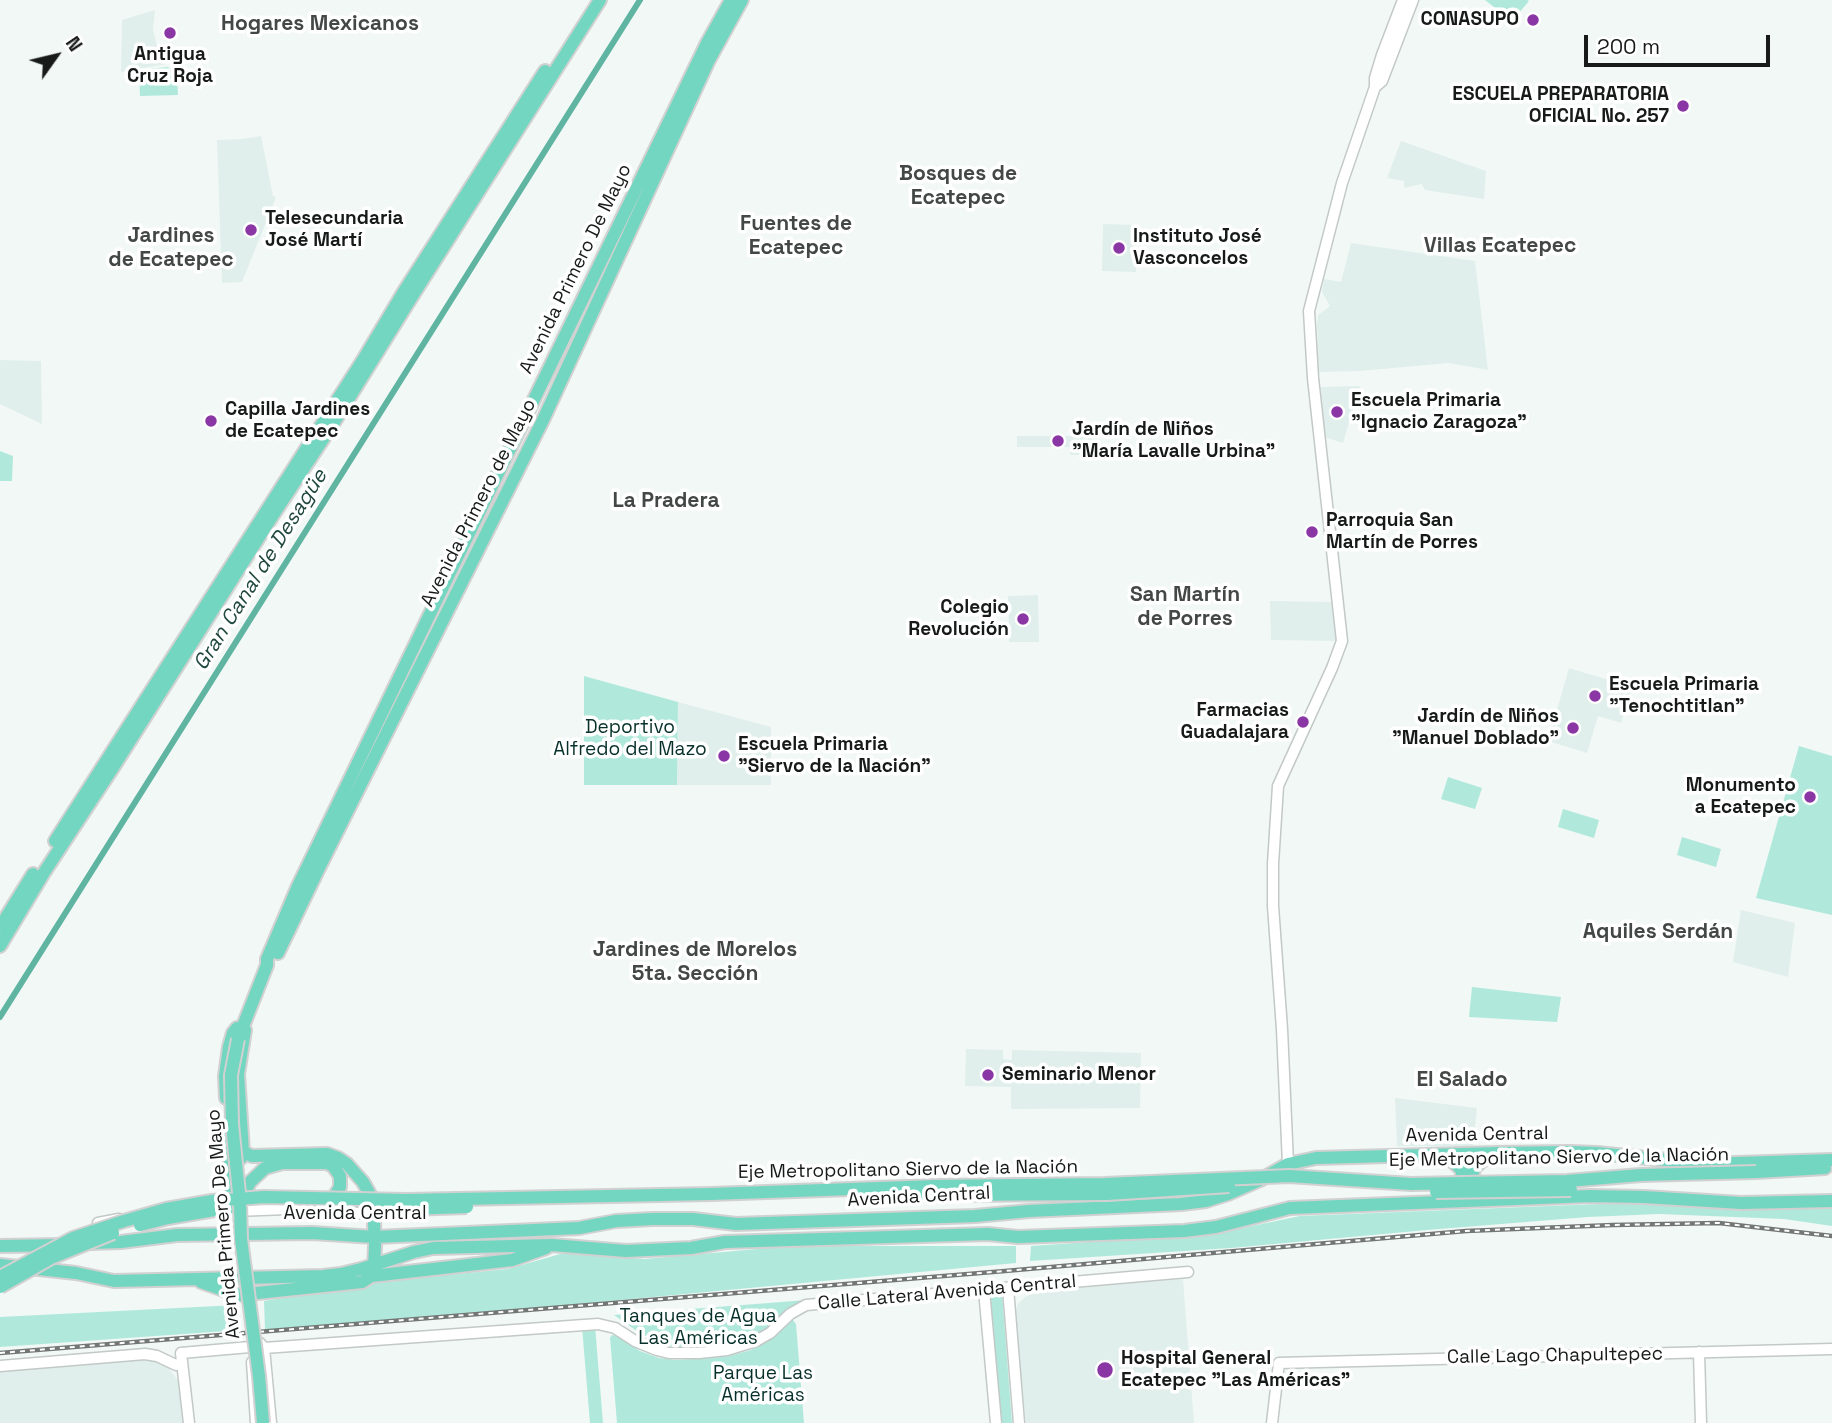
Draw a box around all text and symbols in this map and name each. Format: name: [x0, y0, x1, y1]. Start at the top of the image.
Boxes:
place label: CONASUPO: [1421, 9, 1519, 31]
district label: Hogares Mexicanos: [221, 11, 419, 37]
marker: CONASUPO: [1525, 12, 1541, 28]
north arrow: [21, 21, 91, 91]
scale bar: [1587, 21, 1772, 65]
marker: Antigua Cruz Roja: [162, 25, 178, 41]
text: N: [60, 32, 88, 56]
text: 200 m: [1597, 33, 1660, 60]
place label: Antigua Cruz Roja: [127, 44, 213, 88]
place label: ESCUELA PREPARATORIA OFICIAL No. 257: [1452, 84, 1669, 128]
marker: ESCUELA PREPARATORIA OFICIAL No. 257: [1675, 98, 1691, 114]
street label: Avenida Primero De Mayo: [515, 160, 637, 378]
district label: Bosques de Ecatepec: [899, 161, 1017, 211]
place label: Telesecundaria José Martí: [265, 208, 403, 252]
district label: Fuentes de Ecatepec: [740, 211, 852, 261]
marker: Telesecundaria José Martí: [243, 222, 259, 238]
district label: Jardines de Ecatepec: [108, 223, 234, 273]
place label: Instituto José Vasconcelos: [1133, 226, 1262, 270]
district label: Villas Ecatepec: [1424, 233, 1576, 259]
marker: Instituto José Vasconcelos: [1111, 240, 1127, 256]
place label: Escuela Primaria "Ignacio Zaragoza": [1351, 390, 1527, 434]
street label: Avenida Primero de Mayo: [417, 395, 541, 611]
place label: Capilla Jardines de Ecatepec: [225, 399, 370, 443]
marker: Escuela Primaria "Ignacio Zaragoza": [1329, 404, 1345, 420]
marker: Capilla Jardines de Ecatepec: [203, 413, 219, 429]
place label: Jardín de Niños "María Lavalle Urbina": [1072, 419, 1275, 463]
marker: Jardín de Niños "María Lavalle Urbina": [1050, 433, 1066, 449]
water label: Gran Canal de Desagüe: [189, 465, 333, 675]
district label: La Pradera: [612, 488, 720, 514]
place label: Parroquia San Martín de Porres: [1326, 510, 1478, 554]
marker: Parroquia San Martín de Porres: [1304, 524, 1320, 540]
district label: San Martín de Porres: [1130, 582, 1240, 632]
place label: Colegio Revolución: [908, 597, 1009, 641]
marker: Colegio Revolución: [1015, 611, 1031, 627]
place label: Escuela Primaria "Tenochtitlan": [1609, 674, 1759, 718]
marker: Escuela Primaria "Tenochtitlan": [1587, 688, 1603, 704]
place label: Farmacias Guadalajara: [1180, 700, 1289, 744]
place label: Jardín de Niños "Manuel Doblado": [1392, 706, 1559, 750]
marker: Farmacias Guadalajara: [1295, 714, 1311, 730]
park label: Deportivo Alfredo del Mazo: [553, 717, 707, 761]
marker: Jardín de Niños "Manuel Doblado": [1565, 720, 1581, 736]
place label: Escuela Primaria "Siervo de la Nación": [738, 734, 931, 778]
marker: Escuela Primaria "Siervo de la Nación": [716, 748, 732, 764]
place label: Monumento a Ecatepec: [1686, 775, 1796, 819]
marker: Monumento a Ecatepec: [1802, 789, 1818, 805]
district label: Aquiles Serdán: [1583, 919, 1733, 945]
district label: Jardines de Morelos 5ta. Sección: [593, 937, 797, 987]
place label: Seminario Menor: [1002, 1064, 1156, 1086]
marker: Seminario Menor: [980, 1067, 996, 1083]
district label: El Salado: [1416, 1067, 1508, 1093]
street label: Avenida Primero De Mayo: [203, 1108, 245, 1340]
street label: Avenida Central: [1405, 1122, 1549, 1148]
street label: Eje Metropolitano Siervo de la Nación: [1389, 1144, 1729, 1172]
street label: Eje Metropolitano Siervo de la Nación: [738, 1156, 1078, 1184]
street label: Avenida Central: [847, 1182, 991, 1212]
street label: Avenida Central: [283, 1203, 427, 1225]
street label: Calle Lateral Avenida Central: [817, 1270, 1077, 1316]
park label: Tanques de Agua Las Américas: [619, 1306, 777, 1350]
street label: Calle Lago Chapultepec: [1447, 1343, 1663, 1369]
place label: Hospital General Ecatepec "Las Américas": [1121, 1348, 1350, 1392]
marker: Hospital General Ecatepec "Las Américas": [1095, 1360, 1115, 1380]
park label: Parque Las Américas: [713, 1363, 813, 1407]

